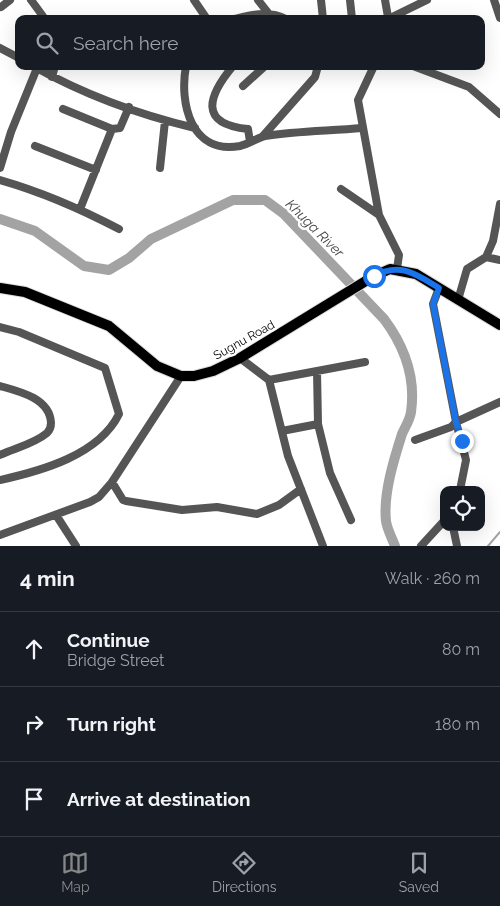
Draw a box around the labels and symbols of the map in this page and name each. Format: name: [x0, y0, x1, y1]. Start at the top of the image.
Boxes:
water label: Khuga River: [283, 196, 348, 261]
route start: [363, 265, 386, 288]
street label: Sugnu Road: [211, 317, 277, 363]
route end: [451, 430, 474, 453]

